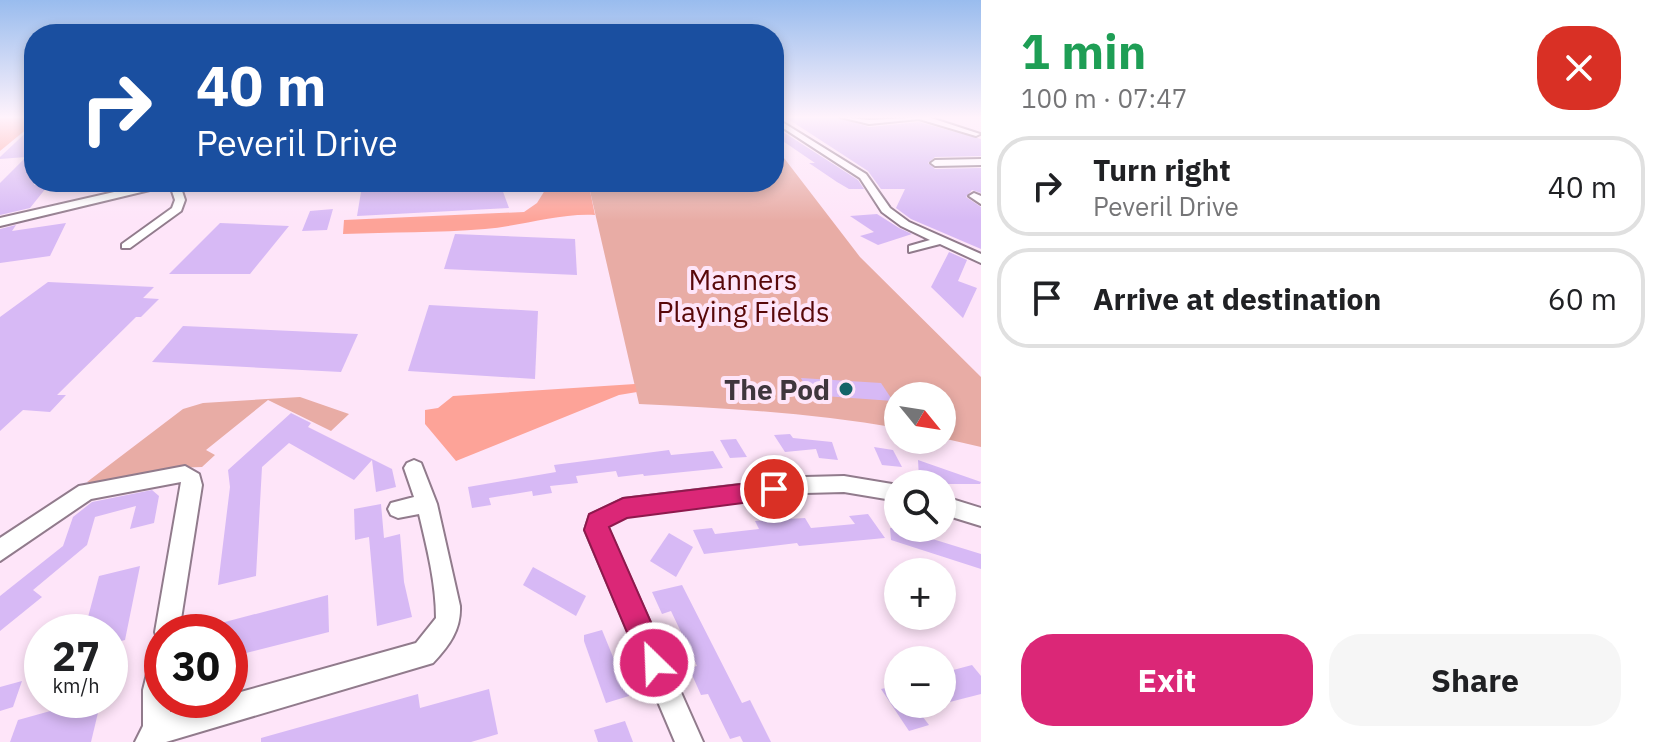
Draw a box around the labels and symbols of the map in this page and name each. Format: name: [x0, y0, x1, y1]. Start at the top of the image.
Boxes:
park label: Manners Playing Fields: [656, 261, 830, 330]
place label: The Pod: [724, 371, 830, 408]
marker: The Pod: [837, 380, 855, 398]
north arrow: [884, 382, 956, 454]
pin: [740, 455, 808, 523]
speed limit sign: 30: [144, 614, 248, 718]
position arrow: [612, 621, 696, 705]

